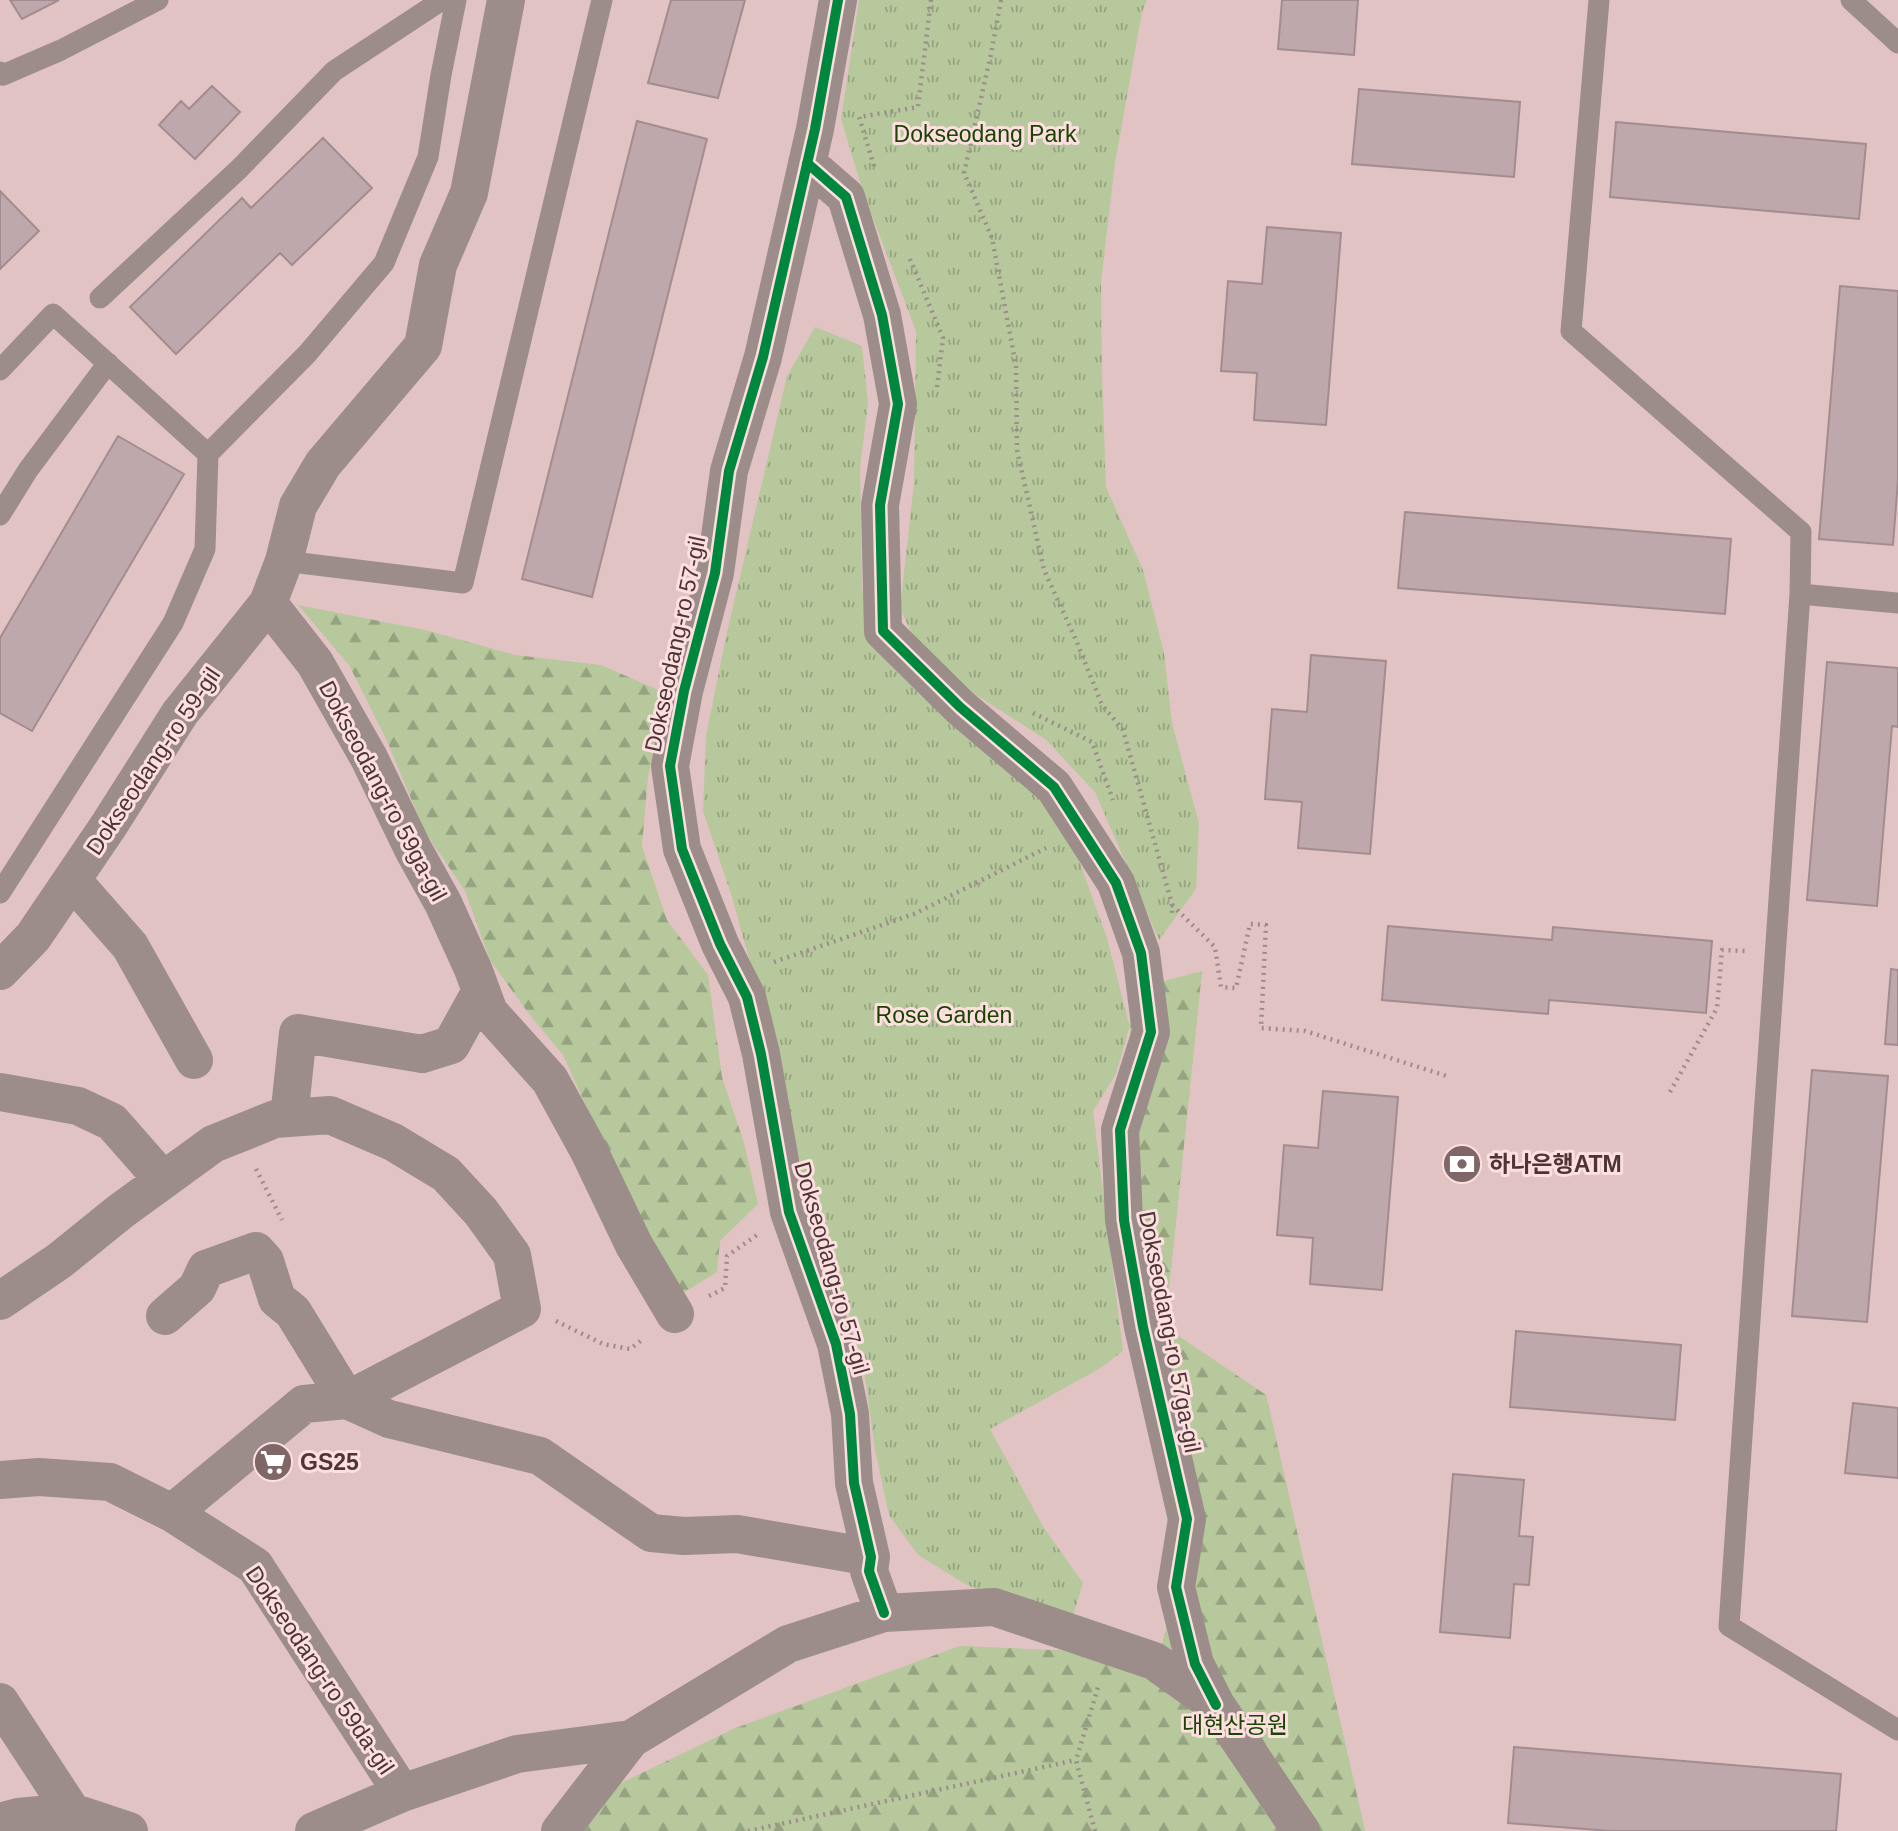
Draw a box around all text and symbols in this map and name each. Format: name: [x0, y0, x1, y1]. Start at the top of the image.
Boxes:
park label: Dokseodang Park: [894, 121, 1077, 147]
street label: Dokseodang-ro 57-gil: [639, 534, 711, 754]
street label: Dokseodang-ro 59-gil: [81, 663, 225, 859]
street label: Dokseodang-ro 59ga-gil: [314, 677, 452, 905]
park label: Rose Garden: [876, 1002, 1012, 1028]
bank icon: 하나은행ATM: [1441, 1143, 1483, 1185]
place label: 하나은행ATM: [1489, 1151, 1622, 1177]
street label: Dokseodang-ro 57-gil: [789, 1159, 875, 1377]
street label: Dokseodang-ro 57ga-gil: [1134, 1209, 1206, 1455]
supermarket icon: GS25: [252, 1441, 294, 1483]
place label: GS25: [300, 1449, 359, 1475]
street label: Dokseodang-ro 59da-gil: [241, 1561, 399, 1779]
park label: 대현산공원: [1182, 1712, 1288, 1738]

